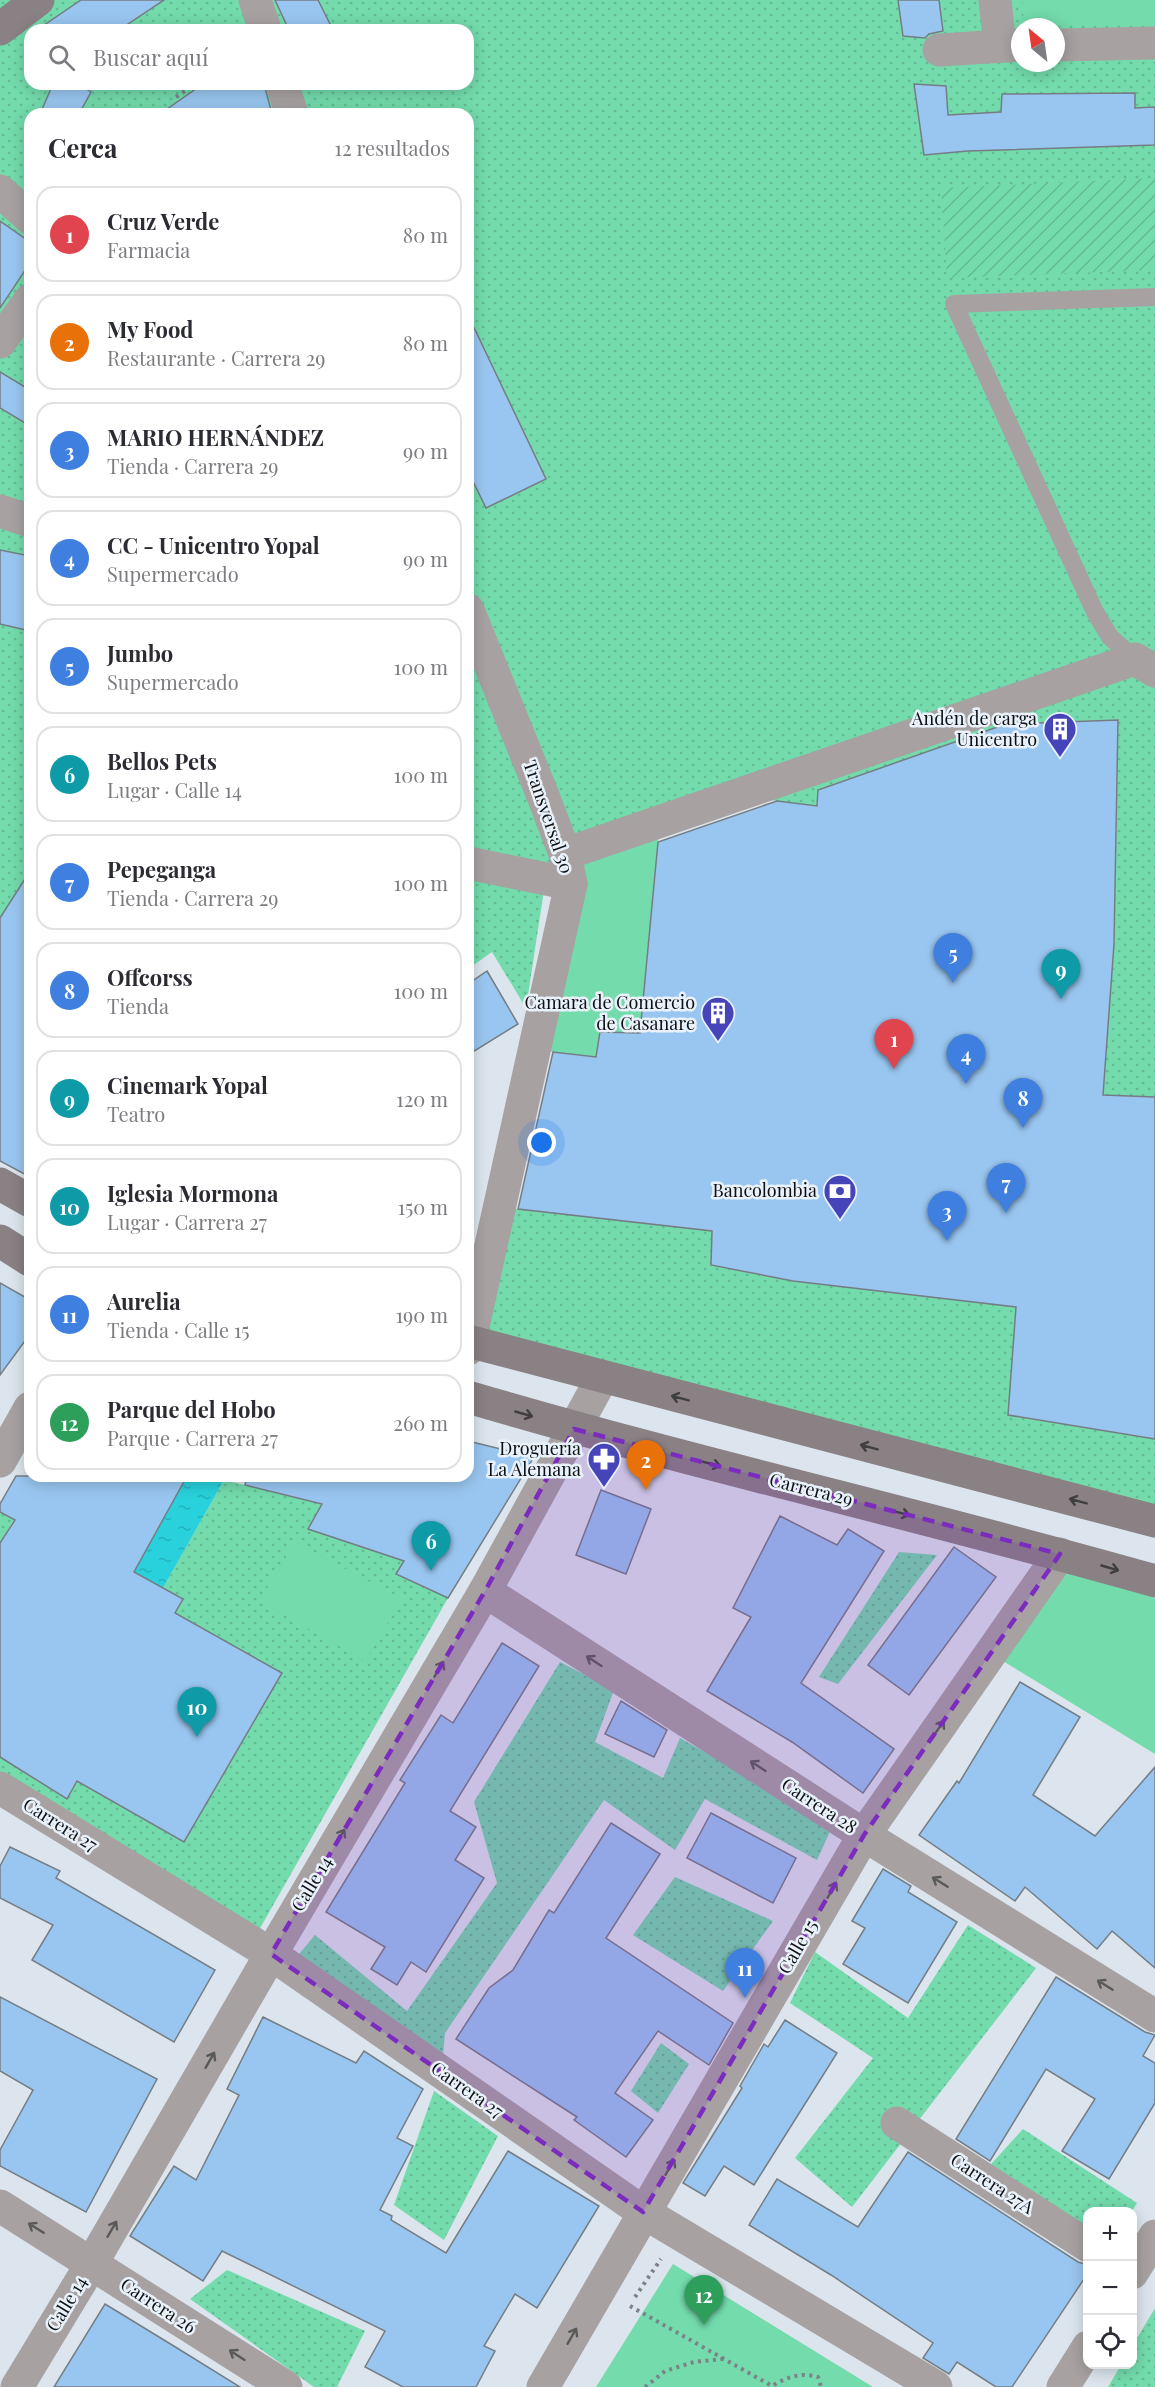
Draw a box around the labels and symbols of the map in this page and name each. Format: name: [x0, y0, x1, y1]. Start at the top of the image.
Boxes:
north arrow: [1011, 18, 1065, 72]
place label: Andén de carga Unicentro: [911, 706, 1037, 751]
building icon: Andén de carga Unicentro: [1042, 711, 1078, 758]
street label: Transversal 30: [518, 757, 580, 876]
pin: 5: [934, 934, 972, 983]
pin: 9: [1042, 950, 1080, 999]
place label: Camara de Comercio de Casanare: [525, 990, 695, 1035]
building icon: Camara de Comercio de Casanare: [700, 995, 736, 1042]
pin: 1: [874, 1020, 914, 1069]
pin: 4: [946, 1034, 986, 1084]
pin: 8: [1004, 1078, 1042, 1128]
your location: [527, 1128, 556, 1157]
pin: 7: [986, 1164, 1026, 1213]
bank icon: Bancolombia: [822, 1173, 858, 1220]
place label: Bancolombia: [712, 1178, 817, 1202]
pin: 3: [928, 1192, 966, 1241]
one-way arrow: [671, 1392, 690, 1403]
one-way arrow: [514, 1409, 533, 1420]
place label: Droguería La Alemana: [488, 1436, 581, 1481]
pin: 2: [626, 1440, 666, 1490]
one-way arrow: [860, 1440, 879, 1452]
pharmacy icon: Droguería La Alemana: [586, 1441, 622, 1488]
one-way arrow: [703, 1459, 722, 1471]
street label: Carrera 29: [767, 1467, 855, 1511]
one-way arrow: [1069, 1495, 1088, 1506]
one-way arrow: [891, 1508, 910, 1519]
pin: 6: [412, 1522, 450, 1571]
one-way arrow: [1100, 1563, 1119, 1574]
one-way arrow: [586, 1654, 603, 1666]
one-way arrow: [433, 1661, 445, 1678]
pin: 10: [178, 1688, 216, 1737]
one-way arrow: [933, 1720, 945, 1736]
one-way arrow: [750, 1760, 766, 1772]
street label: Carrera 28: [777, 1772, 862, 1838]
street label: Carrera 27: [19, 1792, 103, 1857]
one-way arrow: [334, 1829, 346, 1846]
street label: Calle 14: [285, 1851, 337, 1916]
one-way arrow: [932, 1876, 949, 1888]
one-way arrow: [826, 1882, 838, 1899]
street label: Calle 15: [772, 1915, 822, 1978]
pin: 11: [726, 1948, 764, 1998]
one-way arrow: [1097, 1979, 1114, 1991]
one-way arrow: [204, 2052, 216, 2069]
street label: Carrera 27: [427, 2055, 509, 2123]
street label: Carrera 27A: [946, 2147, 1039, 2219]
one-way arrow: [664, 2159, 676, 2176]
one-way arrow: [106, 2221, 118, 2238]
one-way arrow: [28, 2222, 45, 2235]
street label: Calle 14: [40, 2271, 92, 2336]
street label: Carrera 26: [116, 2272, 201, 2338]
pin: 12: [684, 2276, 724, 2325]
one-way arrow: [566, 2328, 578, 2345]
one-way arrow: [228, 2349, 245, 2362]

